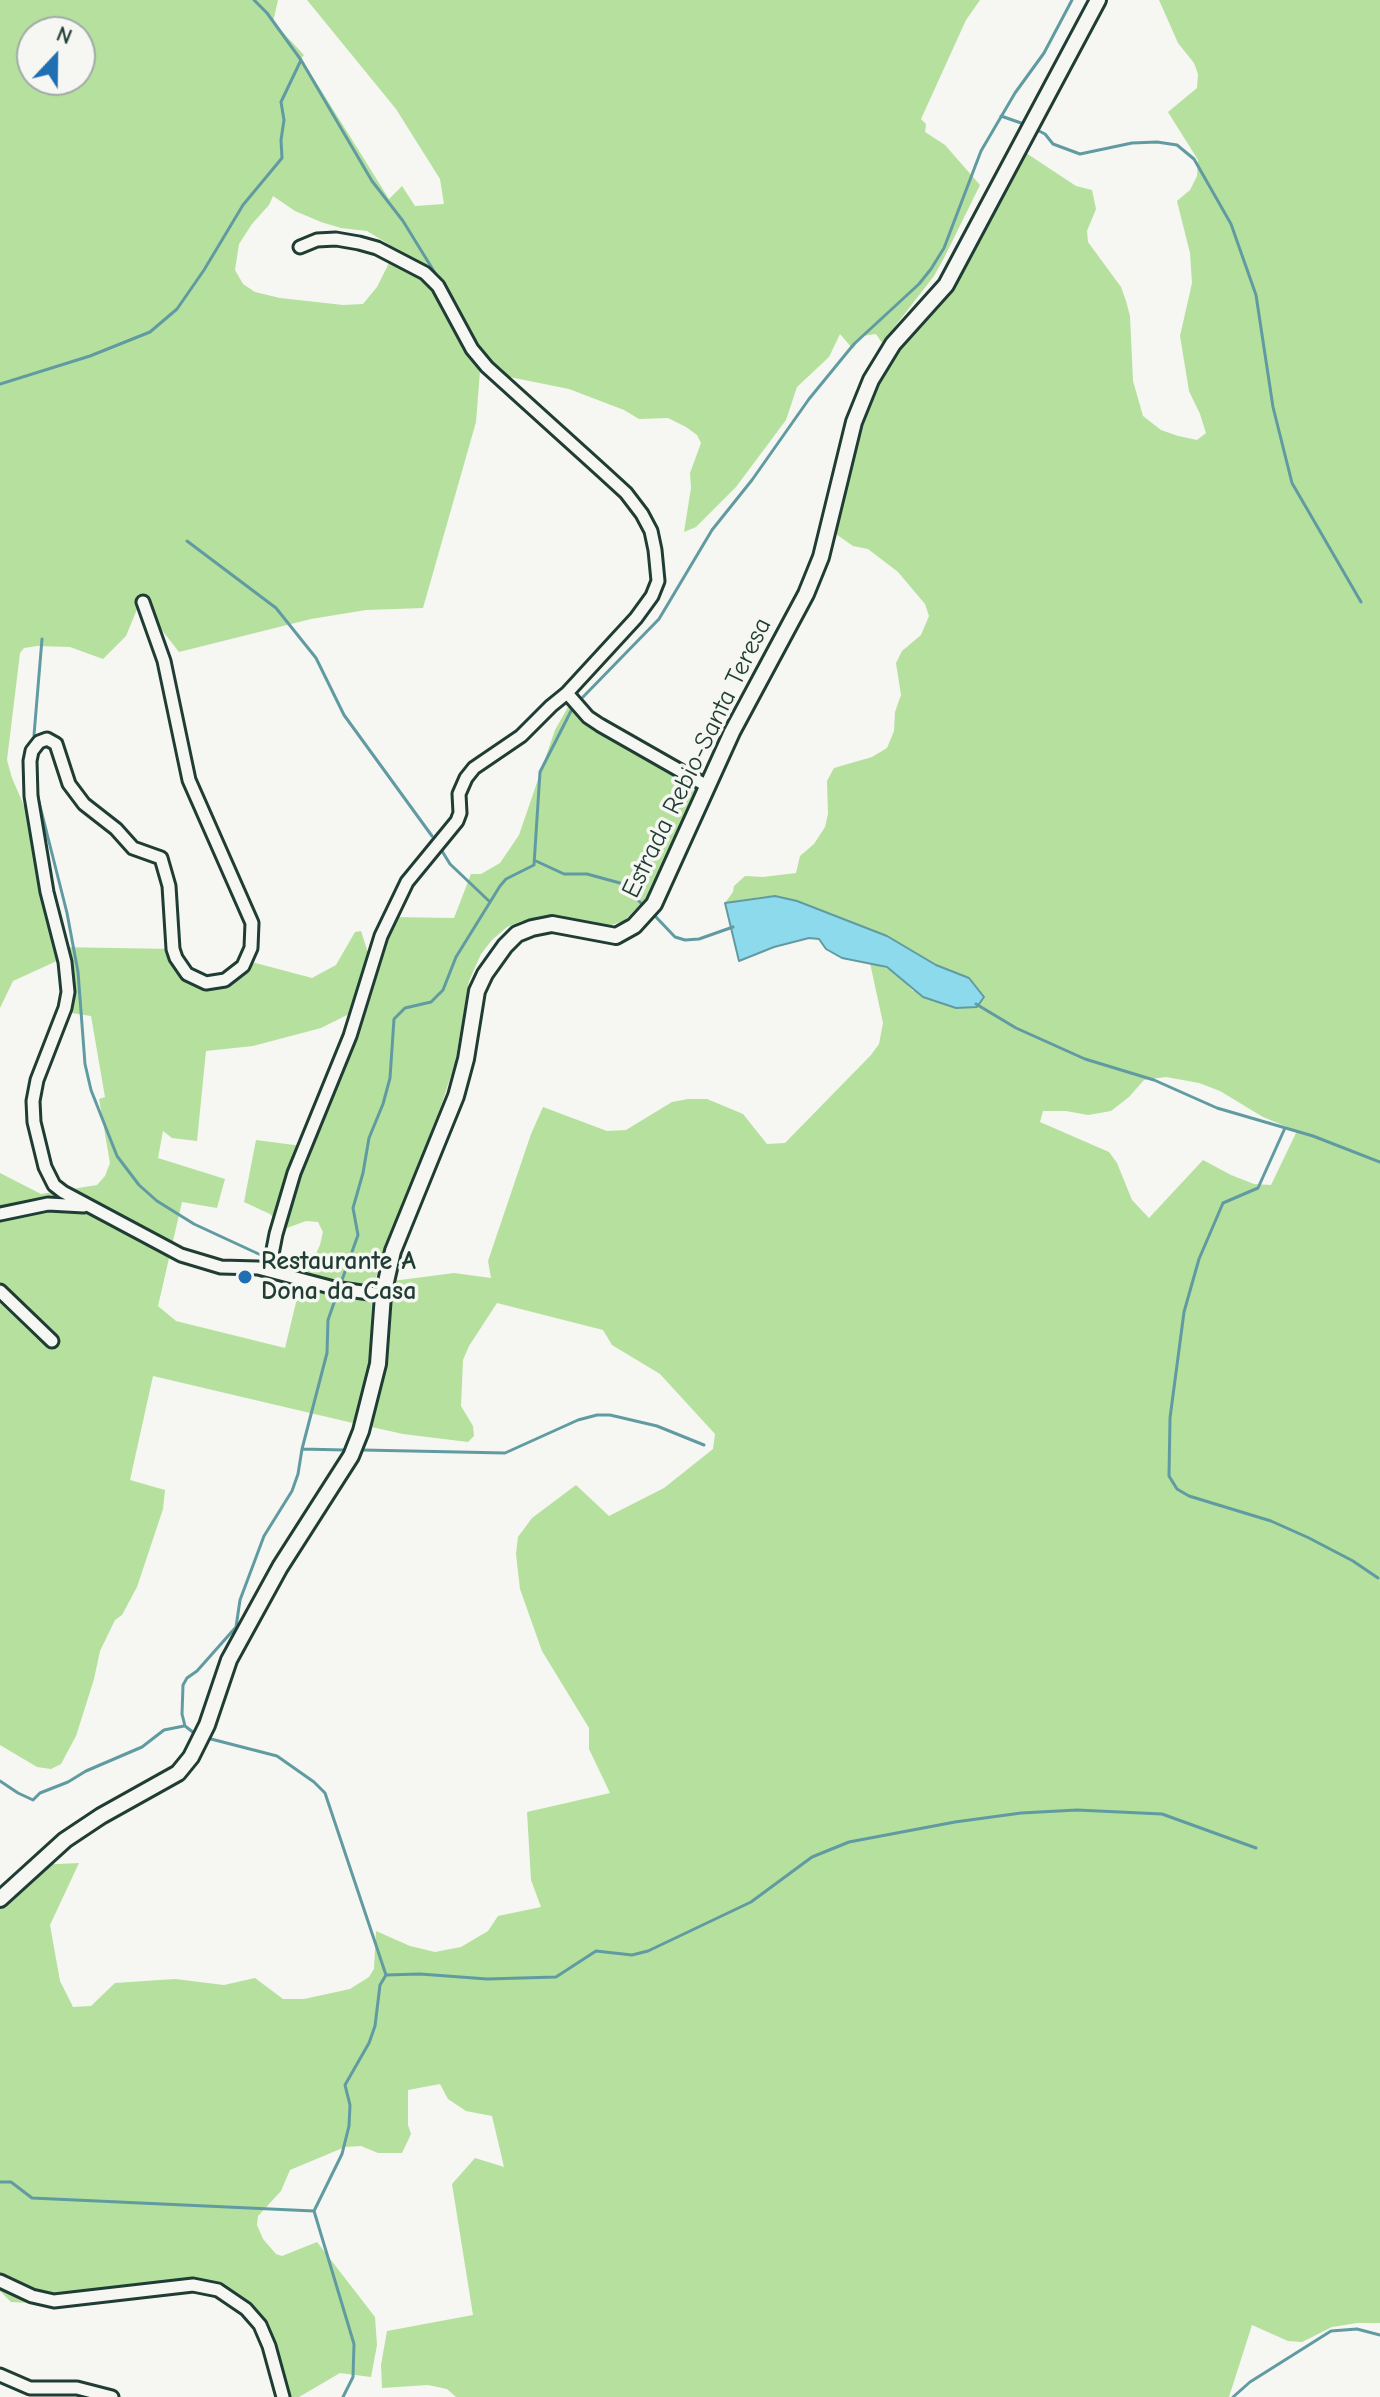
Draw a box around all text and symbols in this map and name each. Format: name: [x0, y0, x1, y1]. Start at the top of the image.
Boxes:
north arrow: [16, 16, 96, 96]
text: N: [53, 21, 76, 50]
street label: Estrada Rebio-Santa Teresa: [616, 613, 778, 903]
place label: Restaurante A Dona da Casa: [261, 1246, 416, 1308]
marker: Restaurante A Dona da Casa: [236, 1268, 254, 1286]

